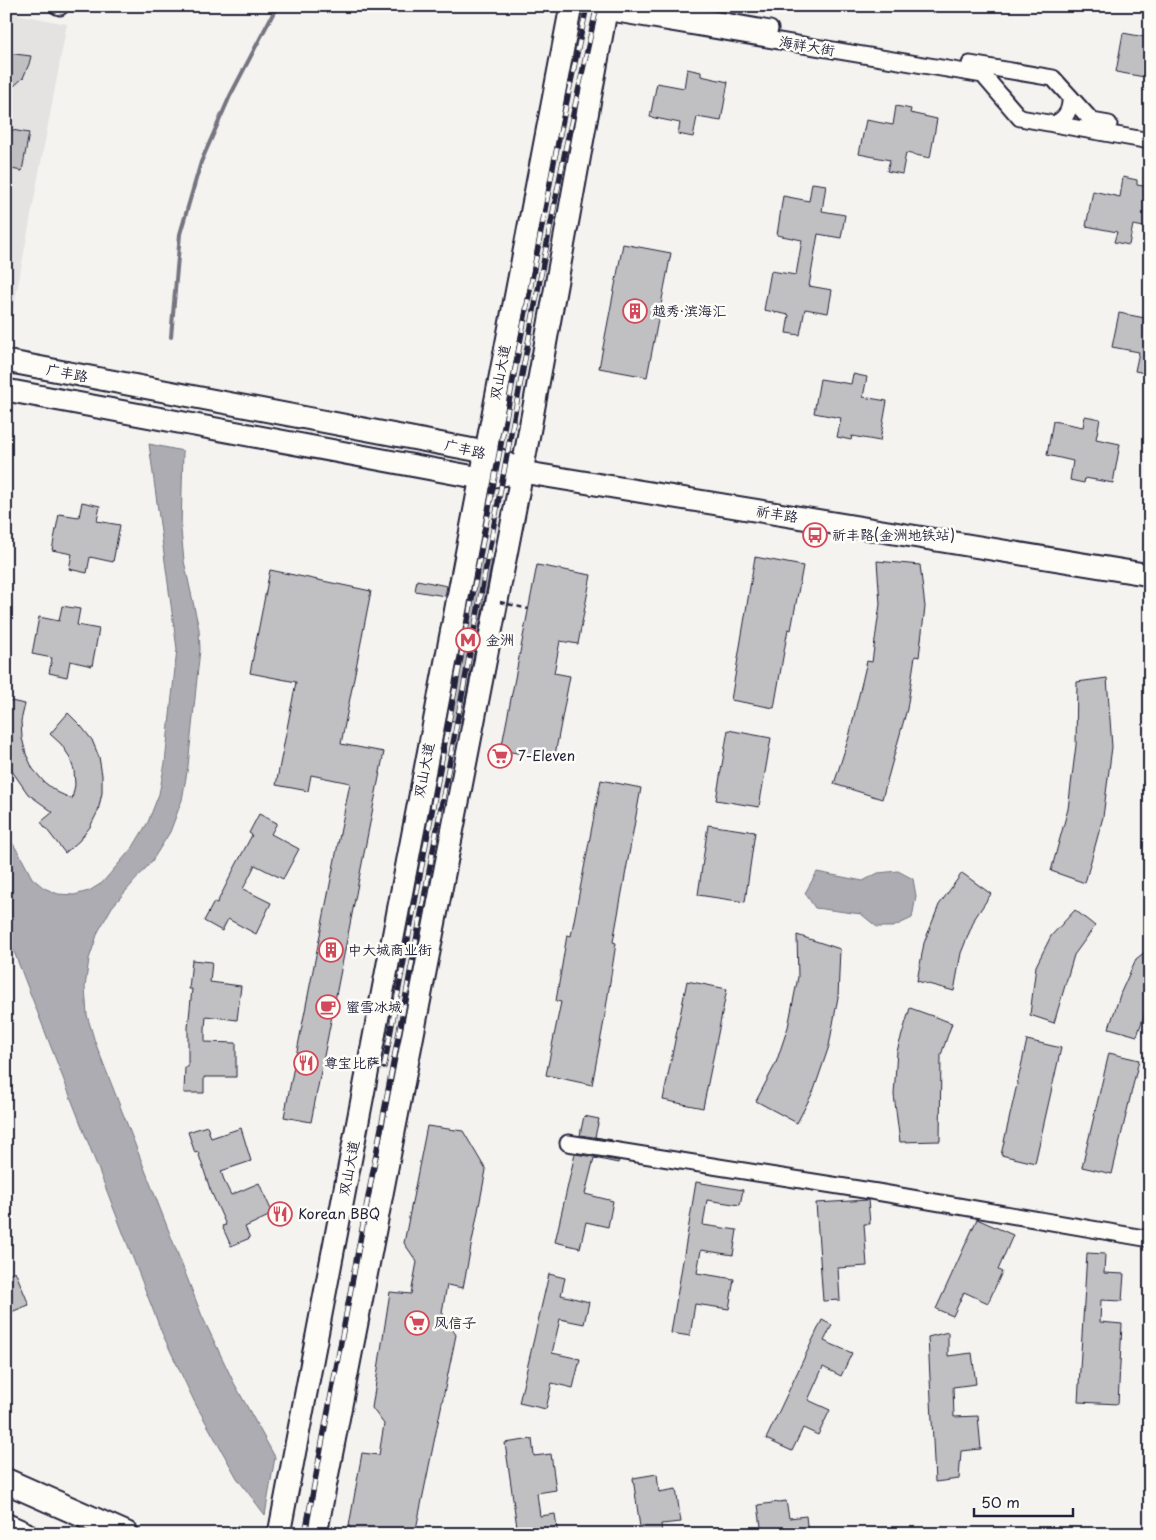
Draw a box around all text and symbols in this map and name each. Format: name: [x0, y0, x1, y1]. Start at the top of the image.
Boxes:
street label: 海祥大街: [778, 30, 836, 61]
building icon: 越秀·滨海汇: [622, 298, 648, 324]
place label: 越秀·滨海汇: [652, 300, 726, 321]
street label: 双山大道: [484, 342, 515, 401]
street label: 广丰路: [44, 358, 90, 387]
street label: 广丰路: [442, 434, 488, 463]
street label: 祈丰路: [755, 500, 799, 527]
bus stop icon: 祈丰路(金洲地铁站): [802, 522, 828, 548]
place label: 祈丰路(金洲地铁站): [832, 524, 955, 545]
metro station icon: 金洲: [455, 627, 481, 653]
place label: 金洲: [486, 629, 514, 650]
street label: 双山大道: [408, 740, 439, 799]
supermarket icon: 7-Eleven: [487, 743, 513, 769]
place label: 7-Eleven: [518, 745, 575, 766]
building icon: 中大城商业街: [318, 937, 344, 963]
place label: 中大城商业街: [348, 939, 432, 960]
cafe icon: 蜜雪冰城: [315, 994, 341, 1020]
place label: 蜜雪冰城: [346, 996, 402, 1017]
restaurant icon: 尊宝比萨: [293, 1050, 319, 1076]
place label: 尊宝比萨: [324, 1052, 380, 1073]
street label: 双山大道: [333, 1138, 364, 1197]
restaurant icon: Korean BBQ: [267, 1201, 293, 1227]
place label: Korean BBQ: [298, 1203, 380, 1224]
supermarket icon: 风信子: [404, 1310, 430, 1336]
place label: 风信子: [434, 1312, 476, 1333]
scale bar: [974, 1485, 1072, 1517]
text: 50 m: [981, 1490, 1020, 1513]

